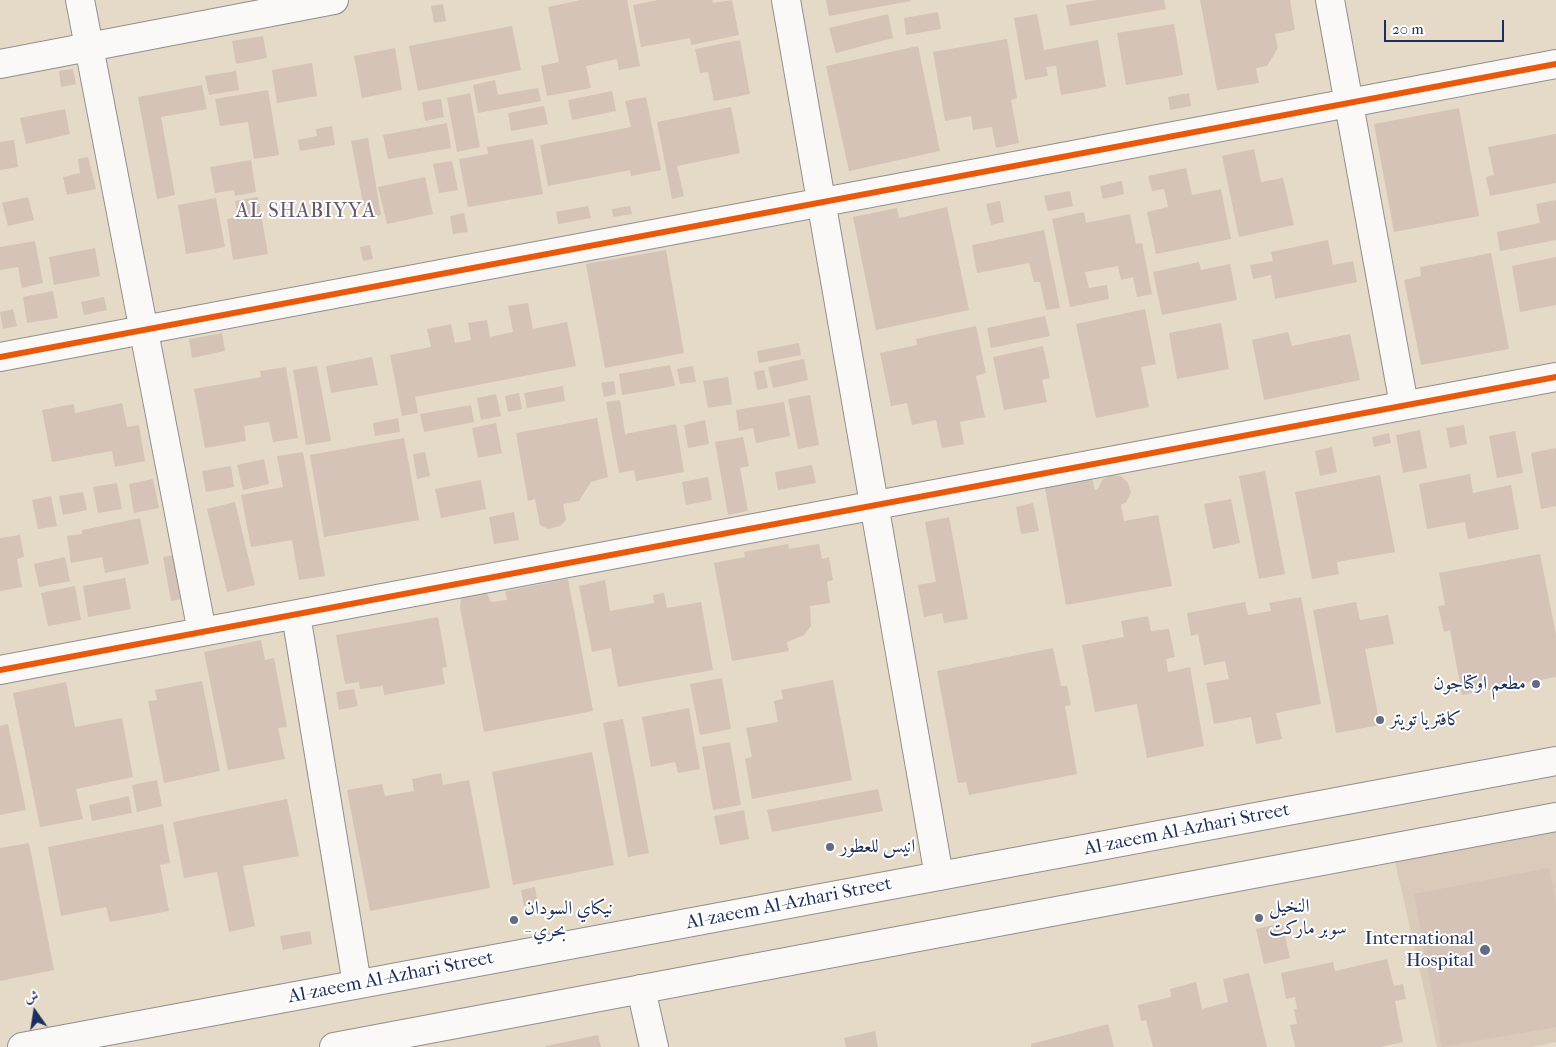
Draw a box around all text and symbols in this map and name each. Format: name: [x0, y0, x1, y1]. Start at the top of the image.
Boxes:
scale bar: [1386, 10, 1506, 42]
text: 20 m: [1392, 20, 1424, 38]
district label: AL SHABIYYA: [234, 200, 378, 224]
place label: مطعم اوكتاجون: [1433, 673, 1526, 695]
marker: مطعم اوكتاجون: [1530, 678, 1542, 690]
place label: كافتريا تويتر: [1390, 709, 1462, 731]
marker: كافتريا تويتر: [1374, 714, 1386, 726]
street label: Al-zaeem Al-Azhari Street: [1082, 799, 1292, 861]
place label: انيس للعطور: [840, 836, 915, 858]
marker: انيس للعطور: [824, 841, 836, 853]
street label: Al-zaeem Al-Azhari Street: [684, 873, 894, 935]
place label: النخيل سوبر ماركت: [1269, 896, 1347, 940]
place label: نيكاي السودان - بحري: [524, 898, 613, 942]
marker: النخيل سوبر ماركت: [1253, 912, 1265, 924]
marker: نيكاي السودان - بحري: [508, 914, 520, 926]
place label: International Hospital: [1365, 928, 1474, 972]
marker: International Hospital: [1478, 943, 1492, 957]
street label: Al-zaeem Al-Azhari Street: [286, 947, 496, 1009]
north arrow: [10, 987, 60, 1037]
text: ش: [23, 987, 40, 1007]

